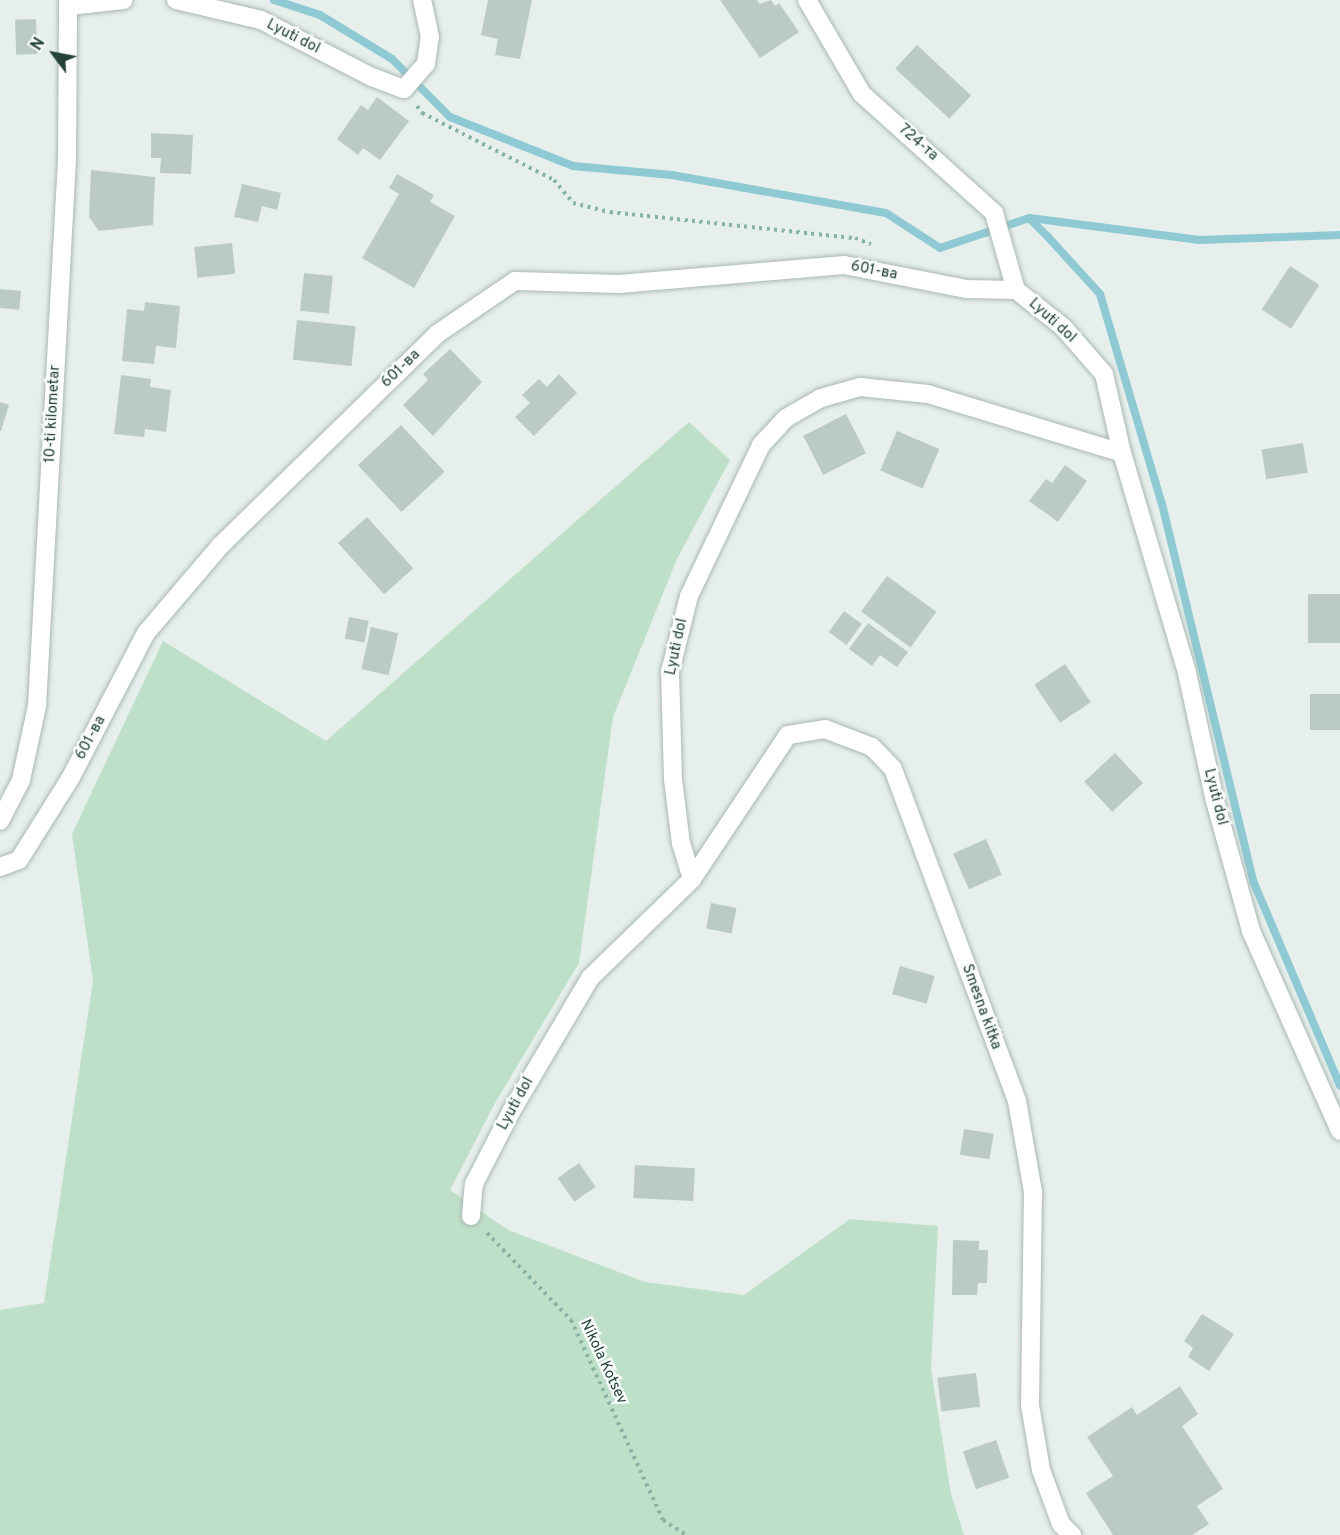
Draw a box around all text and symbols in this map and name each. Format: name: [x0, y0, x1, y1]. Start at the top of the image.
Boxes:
street label: Lyuti dol: [263, 16, 323, 58]
north arrow: [24, 24, 84, 84]
text: N: [27, 34, 50, 55]
street label: 724-та: [894, 121, 942, 165]
street label: 601-ва: [849, 258, 899, 284]
street label: Lyuti dol: [1025, 295, 1079, 347]
street label: 601-ва: [378, 346, 424, 392]
street label: 10-ti kilometar: [41, 365, 65, 463]
street label: Lyuti dol: [662, 617, 692, 677]
street label: 601-ва: [72, 713, 110, 763]
street label: Lyuti dol: [1199, 767, 1231, 827]
street label: Smesna kitka: [957, 962, 1005, 1052]
street label: Lyuti dol: [494, 1074, 538, 1134]
street label: Nikola Kotsev: [576, 1317, 630, 1407]

